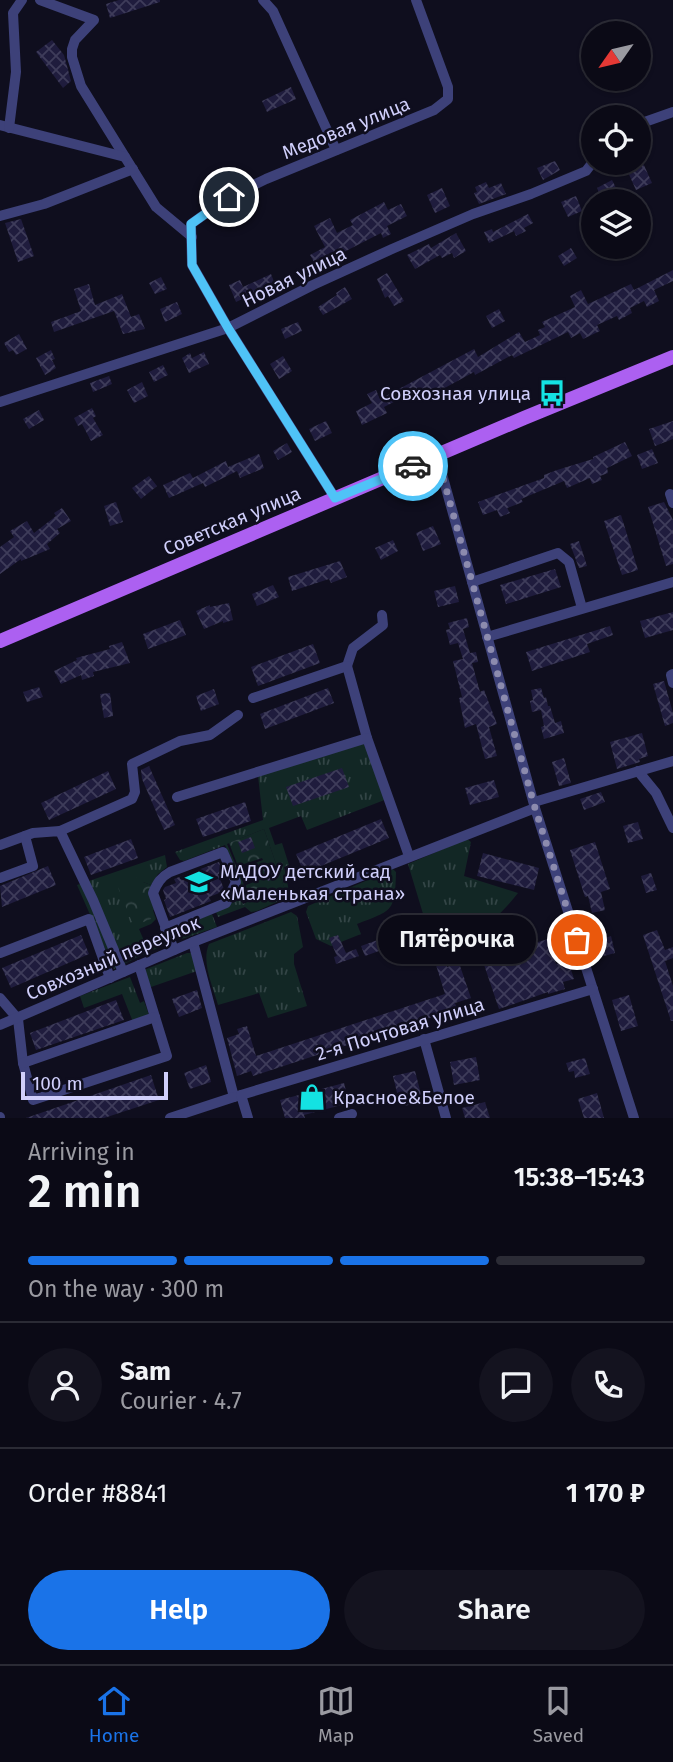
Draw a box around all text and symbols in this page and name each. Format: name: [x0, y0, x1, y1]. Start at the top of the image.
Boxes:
north arrow: [581, 21, 651, 91]
map controls: [581, 21, 651, 259]
street label: Медовая улица: [279, 92, 413, 164]
button: locate: [581, 105, 651, 175]
pin: [199, 167, 259, 227]
icon: home: [210, 178, 248, 216]
button: layers: [581, 189, 651, 259]
street label: Новая улица: [238, 242, 350, 312]
bus stop icon: Совхозная улица: [537, 378, 567, 408]
place label: Совхозная улица: [380, 382, 531, 405]
courier: [378, 431, 448, 501]
icon: car: [394, 447, 432, 485]
street label: Советская улица: [160, 482, 304, 560]
place label: МАДОУ детский сад «Маленькая страна»: [220, 860, 405, 905]
school or university icon: МАДОУ детский сад «Маленькая страна»: [184, 867, 214, 897]
pin: [547, 910, 607, 970]
street label: Совхозный переулок: [23, 911, 204, 1005]
callout: Пятёрочка: [378, 916, 535, 964]
icon: bag: [558, 921, 596, 959]
text: Пятёрочка: [399, 925, 515, 953]
street label: 2-я Почтовая улица: [313, 992, 487, 1066]
scale bar: [21, 1069, 168, 1101]
text: 100 m: [32, 1072, 83, 1095]
shop icon: Красное&Белое: [297, 1082, 327, 1112]
place label: Красное&Белое: [333, 1086, 475, 1109]
text: Arriving in: [28, 1138, 135, 1166]
text: 15:38–15:43: [514, 1162, 645, 1193]
text: 2 min: [28, 1164, 141, 1219]
text: On the way · 300 m: [28, 1275, 224, 1303]
button: person: [28, 1348, 102, 1422]
button: chat: [479, 1348, 553, 1422]
button: phone: [571, 1348, 645, 1422]
text: Sam: [120, 1356, 171, 1387]
text: Courier · 4.7: [120, 1387, 242, 1415]
text: Order #8841: [28, 1478, 168, 1509]
text: 1 170 ₽: [566, 1478, 645, 1509]
button: Help: [28, 1570, 330, 1650]
button: Share: [344, 1570, 645, 1650]
tab: Home: [89, 1682, 139, 1747]
tab: Map: [317, 1682, 355, 1747]
tab: Saved: [533, 1682, 584, 1747]

